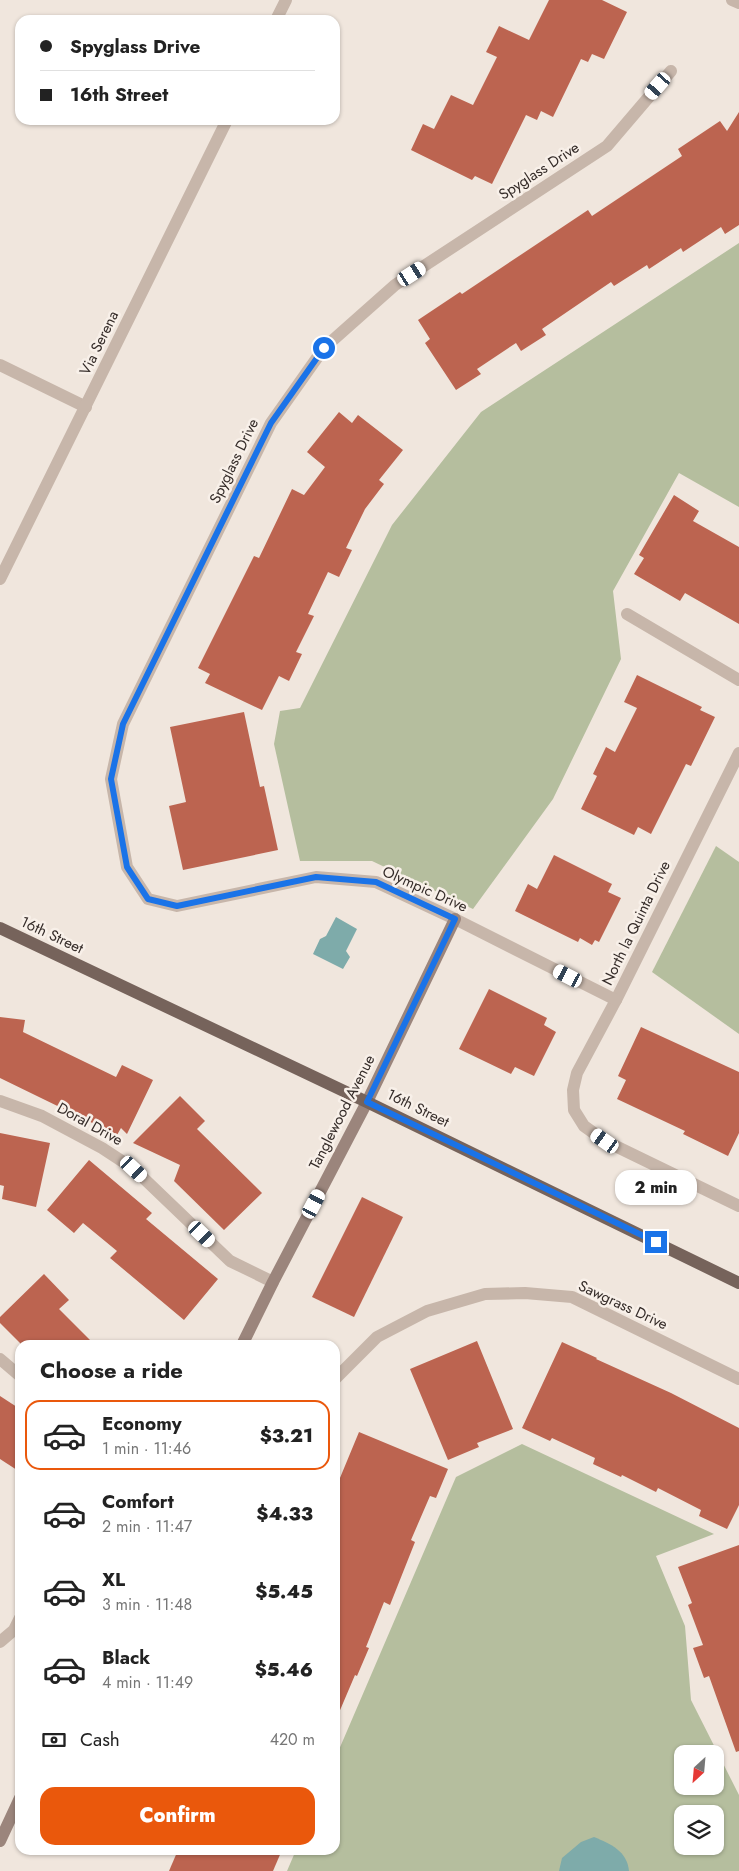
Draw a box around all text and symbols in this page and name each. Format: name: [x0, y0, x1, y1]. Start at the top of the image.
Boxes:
text: Spyglass Drive: [70, 33, 201, 60]
car: [642, 70, 673, 102]
text: 16th Street: [70, 81, 168, 108]
street label: Spyglass Drive: [494, 137, 584, 205]
car: [395, 260, 428, 288]
street label: Via Serena: [74, 307, 124, 379]
route start: [313, 337, 335, 359]
street label: Spyglass Drive: [204, 415, 264, 507]
street label: North la Quinta Drive: [596, 857, 676, 989]
street label: Olympic Drive: [379, 860, 471, 918]
street label: 16th Street: [17, 911, 87, 959]
car: [551, 963, 584, 989]
street label: Tanglewood Avenue: [304, 1051, 381, 1173]
street label: 16th Street: [383, 1083, 453, 1133]
street label: Doral Drive: [53, 1097, 127, 1151]
car: [588, 1126, 621, 1156]
car: [117, 1153, 150, 1185]
callout: 2 min: [615, 1170, 697, 1204]
text: 2 min: [635, 1176, 677, 1199]
car: [300, 1187, 327, 1221]
car: [185, 1218, 218, 1250]
route end: [645, 1231, 667, 1253]
street label: Sawgrass Drive: [575, 1275, 671, 1335]
text: Choose a ride: [40, 1354, 183, 1386]
text: Economy: [102, 1410, 182, 1437]
icon: car: [42, 1413, 87, 1458]
text: $3.21: [260, 1422, 313, 1449]
text: 1 min · 11:46: [102, 1437, 191, 1460]
text: Comfort: [102, 1488, 174, 1515]
icon: car: [42, 1491, 87, 1536]
text: $4.33: [256, 1500, 313, 1527]
text: 2 min · 11:47: [102, 1515, 192, 1538]
text: XL: [102, 1566, 125, 1593]
icon: car: [42, 1569, 87, 1614]
text: $5.45: [255, 1578, 313, 1605]
text: 3 min · 11:48: [102, 1593, 192, 1616]
text: Black: [102, 1644, 150, 1671]
icon: car: [42, 1647, 87, 1692]
text: $5.46: [255, 1656, 313, 1683]
text: 4 min · 11:49: [102, 1671, 193, 1694]
icon: cash: [40, 1726, 68, 1754]
text: Cash: [80, 1726, 120, 1753]
text: 420 m: [270, 1728, 315, 1751]
north arrow: [674, 1745, 724, 1795]
map controls: [674, 1745, 724, 1855]
button: Confirm: [40, 1787, 315, 1845]
button: layers: [674, 1805, 724, 1855]

